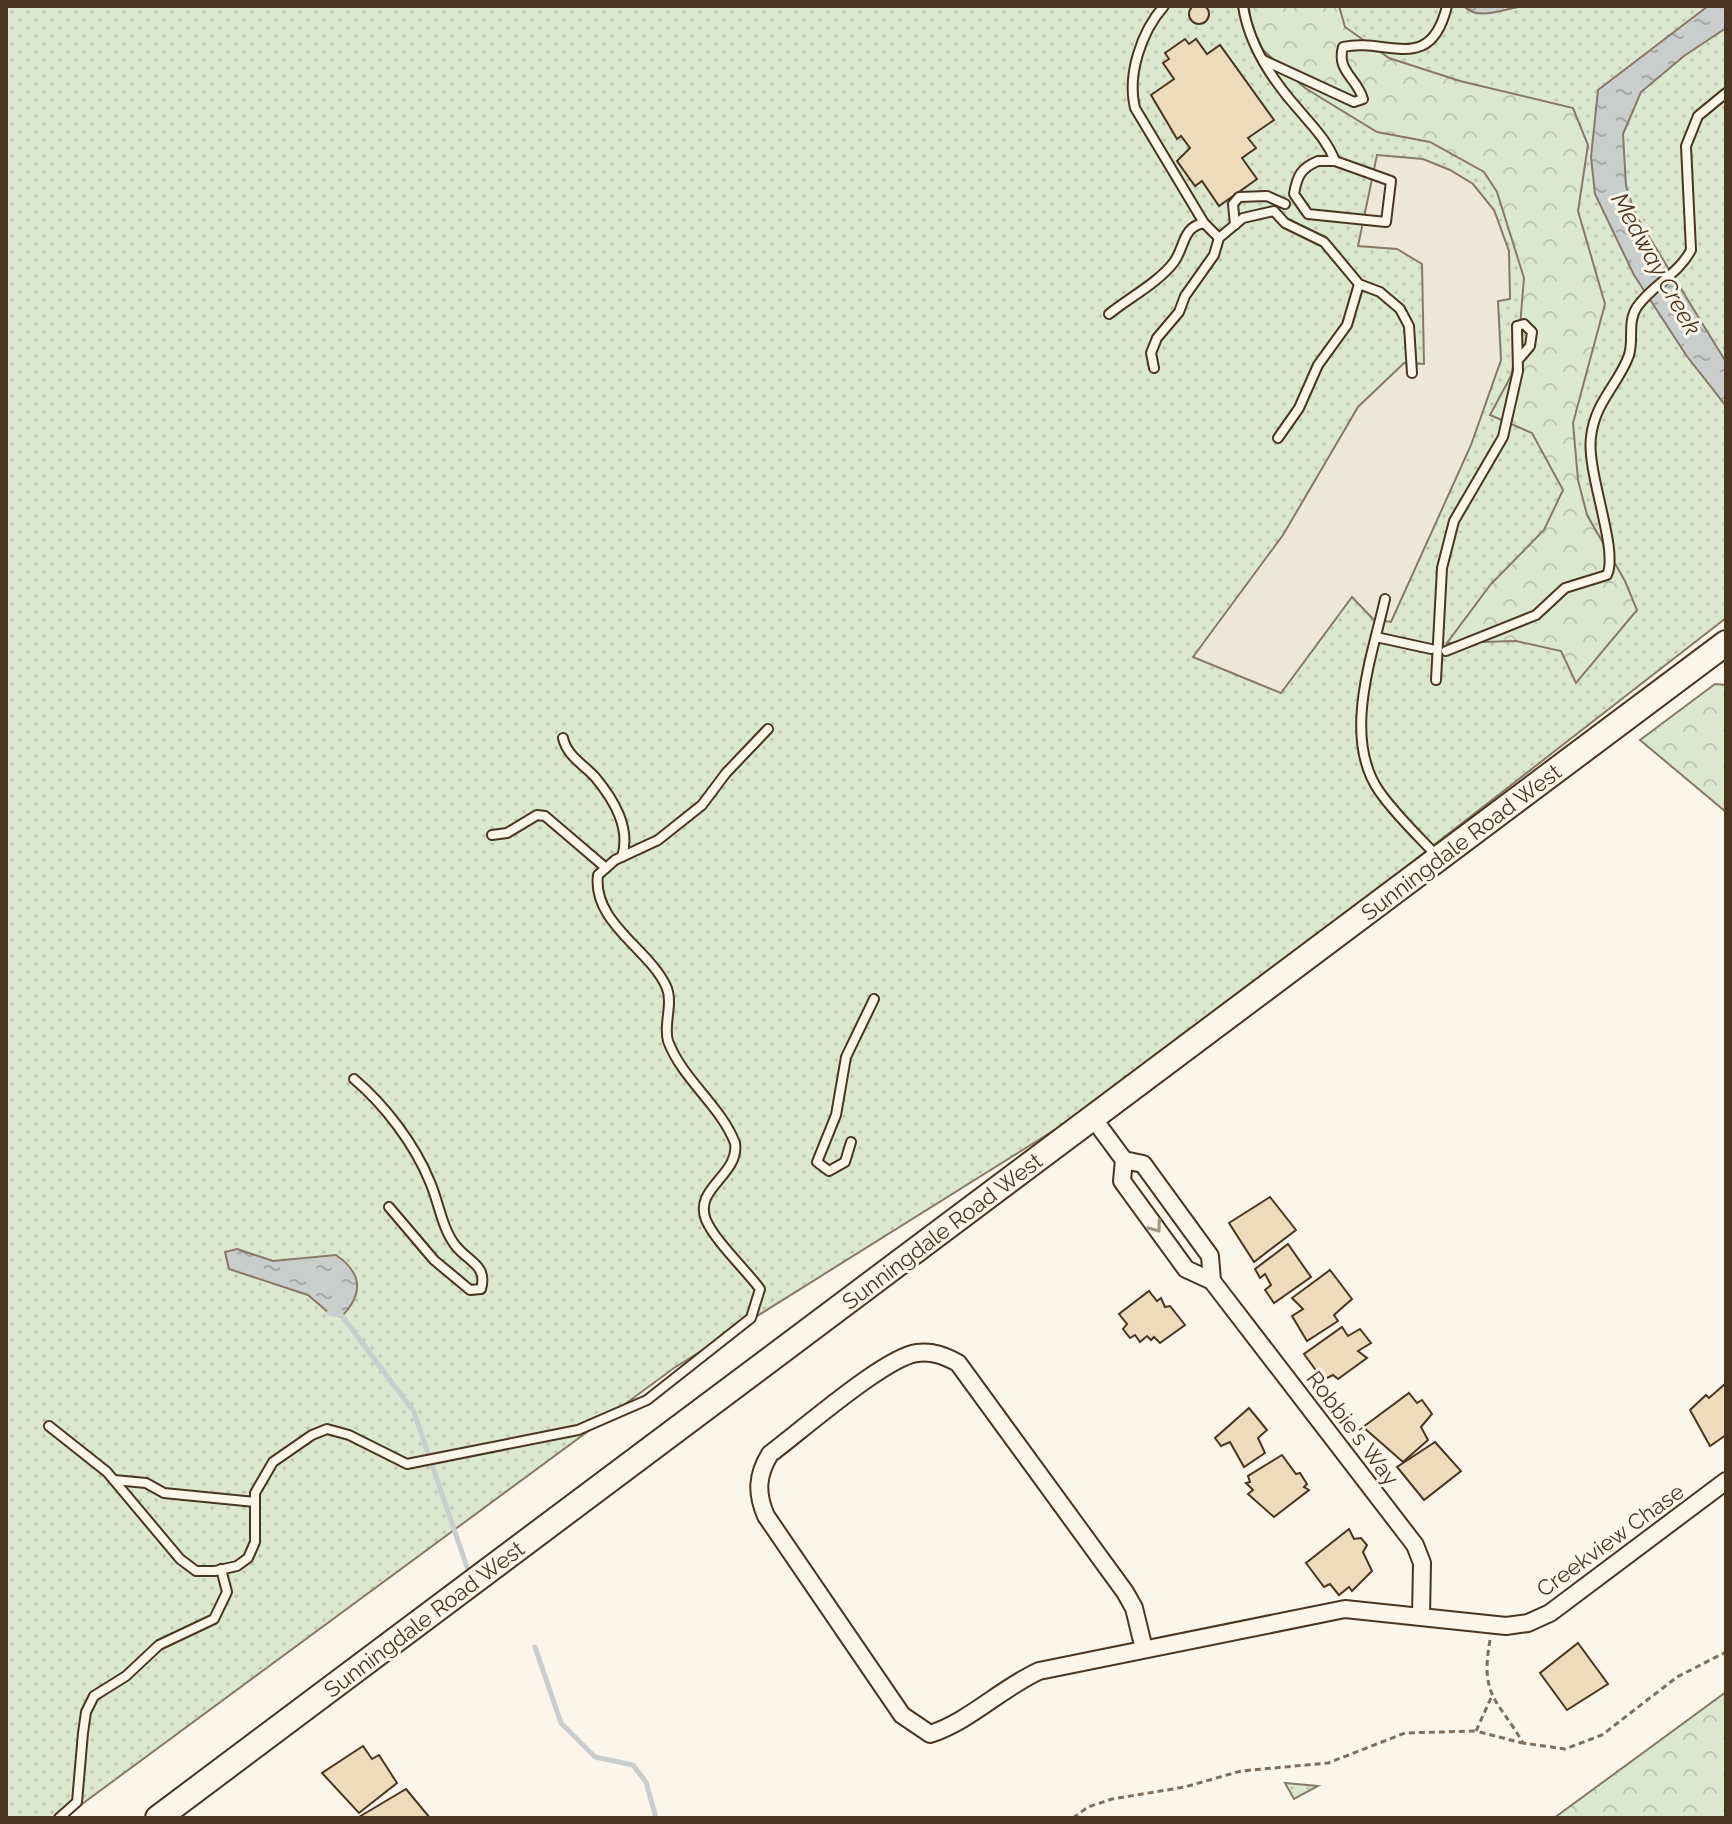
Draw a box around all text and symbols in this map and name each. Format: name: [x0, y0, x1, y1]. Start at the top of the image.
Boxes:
water label: Medway Creek: [1605, 187, 1708, 340]
street label: Sunningdale Road West: [1356, 758, 1567, 926]
street label: Sunningdale Road West: [837, 1147, 1048, 1315]
one-way arrow: [1146, 1218, 1161, 1233]
street label: Robbie's Way: [1301, 1366, 1405, 1490]
street label: Creekview Chase: [1531, 1478, 1689, 1602]
street label: Sunningdale Road West: [319, 1535, 530, 1703]

